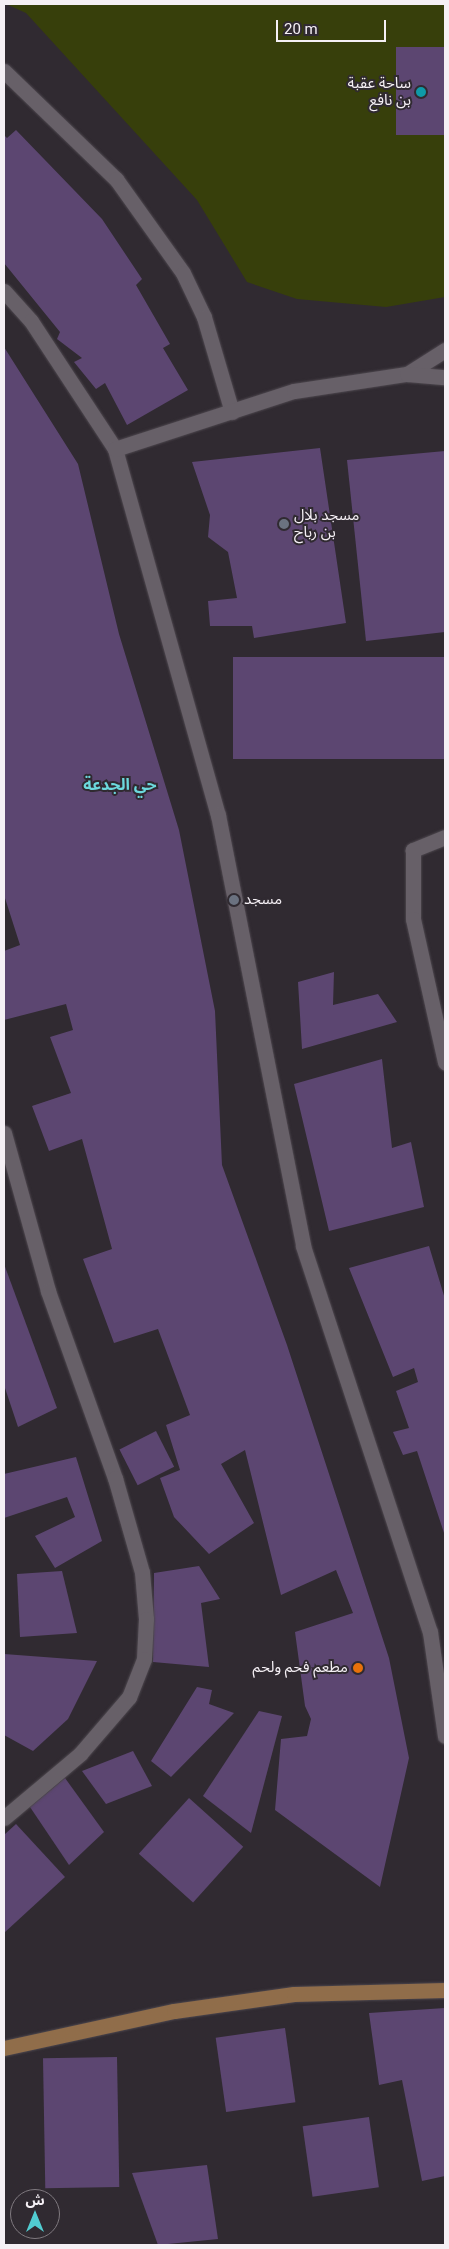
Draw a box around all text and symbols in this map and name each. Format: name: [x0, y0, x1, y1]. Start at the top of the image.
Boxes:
scale bar: [279, 10, 389, 42]
text: 20 m: [284, 20, 318, 38]
place label: ساحة عقبة بن نافع: [348, 74, 411, 109]
marker: ساحة عقبة بن نافع: [415, 86, 427, 98]
place label: مسجد بلال بن رباح: [294, 506, 359, 541]
marker: مسجد بلال بن رباح: [278, 518, 290, 530]
district label: حي الجدعة: [83, 775, 157, 795]
place label: مسجد: [244, 891, 282, 909]
marker: مسجد: [228, 894, 240, 906]
place label: مطعم فحم ولحم: [253, 1659, 348, 1677]
marker: مطعم فحم ولحم: [352, 1662, 364, 1674]
north arrow: [10, 2189, 60, 2239]
text: ش: [25, 2192, 45, 2208]

